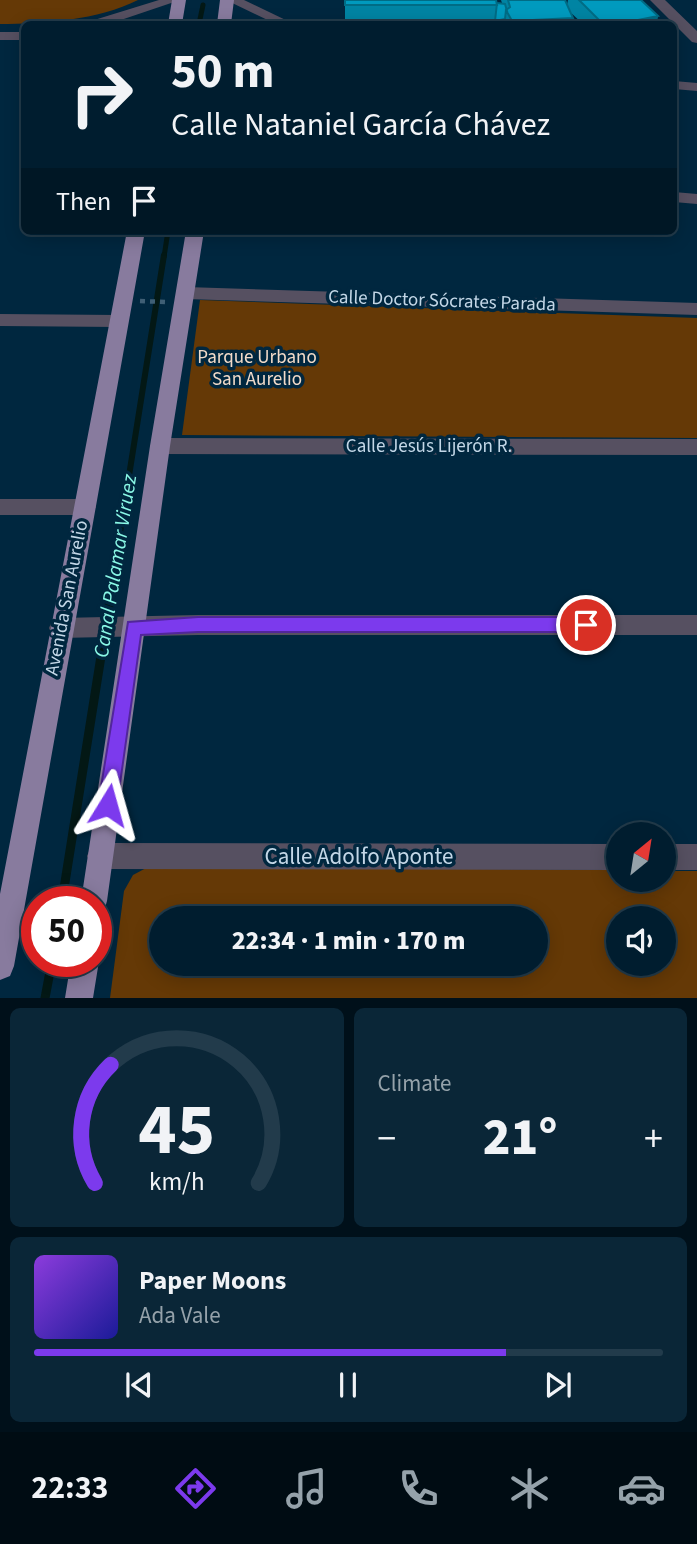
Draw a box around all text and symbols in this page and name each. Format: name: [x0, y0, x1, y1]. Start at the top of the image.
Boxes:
text: 50 m: [171, 37, 275, 107]
icon: right: [56, 49, 147, 140]
text: Calle Nataniel García Chávez: [171, 102, 550, 148]
icon: arrive: [125, 182, 163, 220]
text: Then: [56, 183, 111, 220]
street label: Calle Doctor Sócrates Parada: [328, 284, 556, 318]
park label: Parque Urbano San Aurelio: [197, 344, 317, 393]
street label: Calle Jesús Lijerón R.: [346, 433, 512, 460]
water label: Canal Palamar Viruez: [86, 471, 145, 660]
street label: Avenida San Aurelio: [39, 518, 95, 678]
pin: [556, 595, 616, 655]
icon: arrive: [567, 606, 605, 644]
position arrow: [71, 768, 145, 842]
north arrow: [606, 822, 676, 892]
map controls: [606, 822, 676, 976]
street label: Calle Adolfo Aponte: [265, 840, 453, 873]
speed limit sign: 50: [21, 886, 112, 977]
button: sound: [606, 906, 676, 976]
text: 22:34 · 1 min · 170 m: [232, 922, 465, 959]
text: Climate: [378, 1067, 451, 1100]
text: 45: [138, 1079, 215, 1183]
text: 21°: [483, 1101, 558, 1175]
text: −: [378, 1112, 396, 1166]
text: +: [644, 1112, 663, 1166]
text: km/h: [149, 1164, 205, 1200]
text: Paper Moons: [139, 1262, 286, 1299]
text: Ada Vale: [139, 1299, 221, 1332]
icon: previous: [120, 1366, 158, 1404]
icon: pause: [329, 1366, 367, 1404]
icon: next: [539, 1366, 577, 1404]
icon: directions: [171, 1464, 220, 1513]
icon: music: [282, 1464, 331, 1513]
icon: phone: [394, 1464, 443, 1513]
icon: climate: [505, 1464, 554, 1513]
icon: car: [617, 1464, 666, 1513]
text: 22:33: [31, 1465, 108, 1511]

